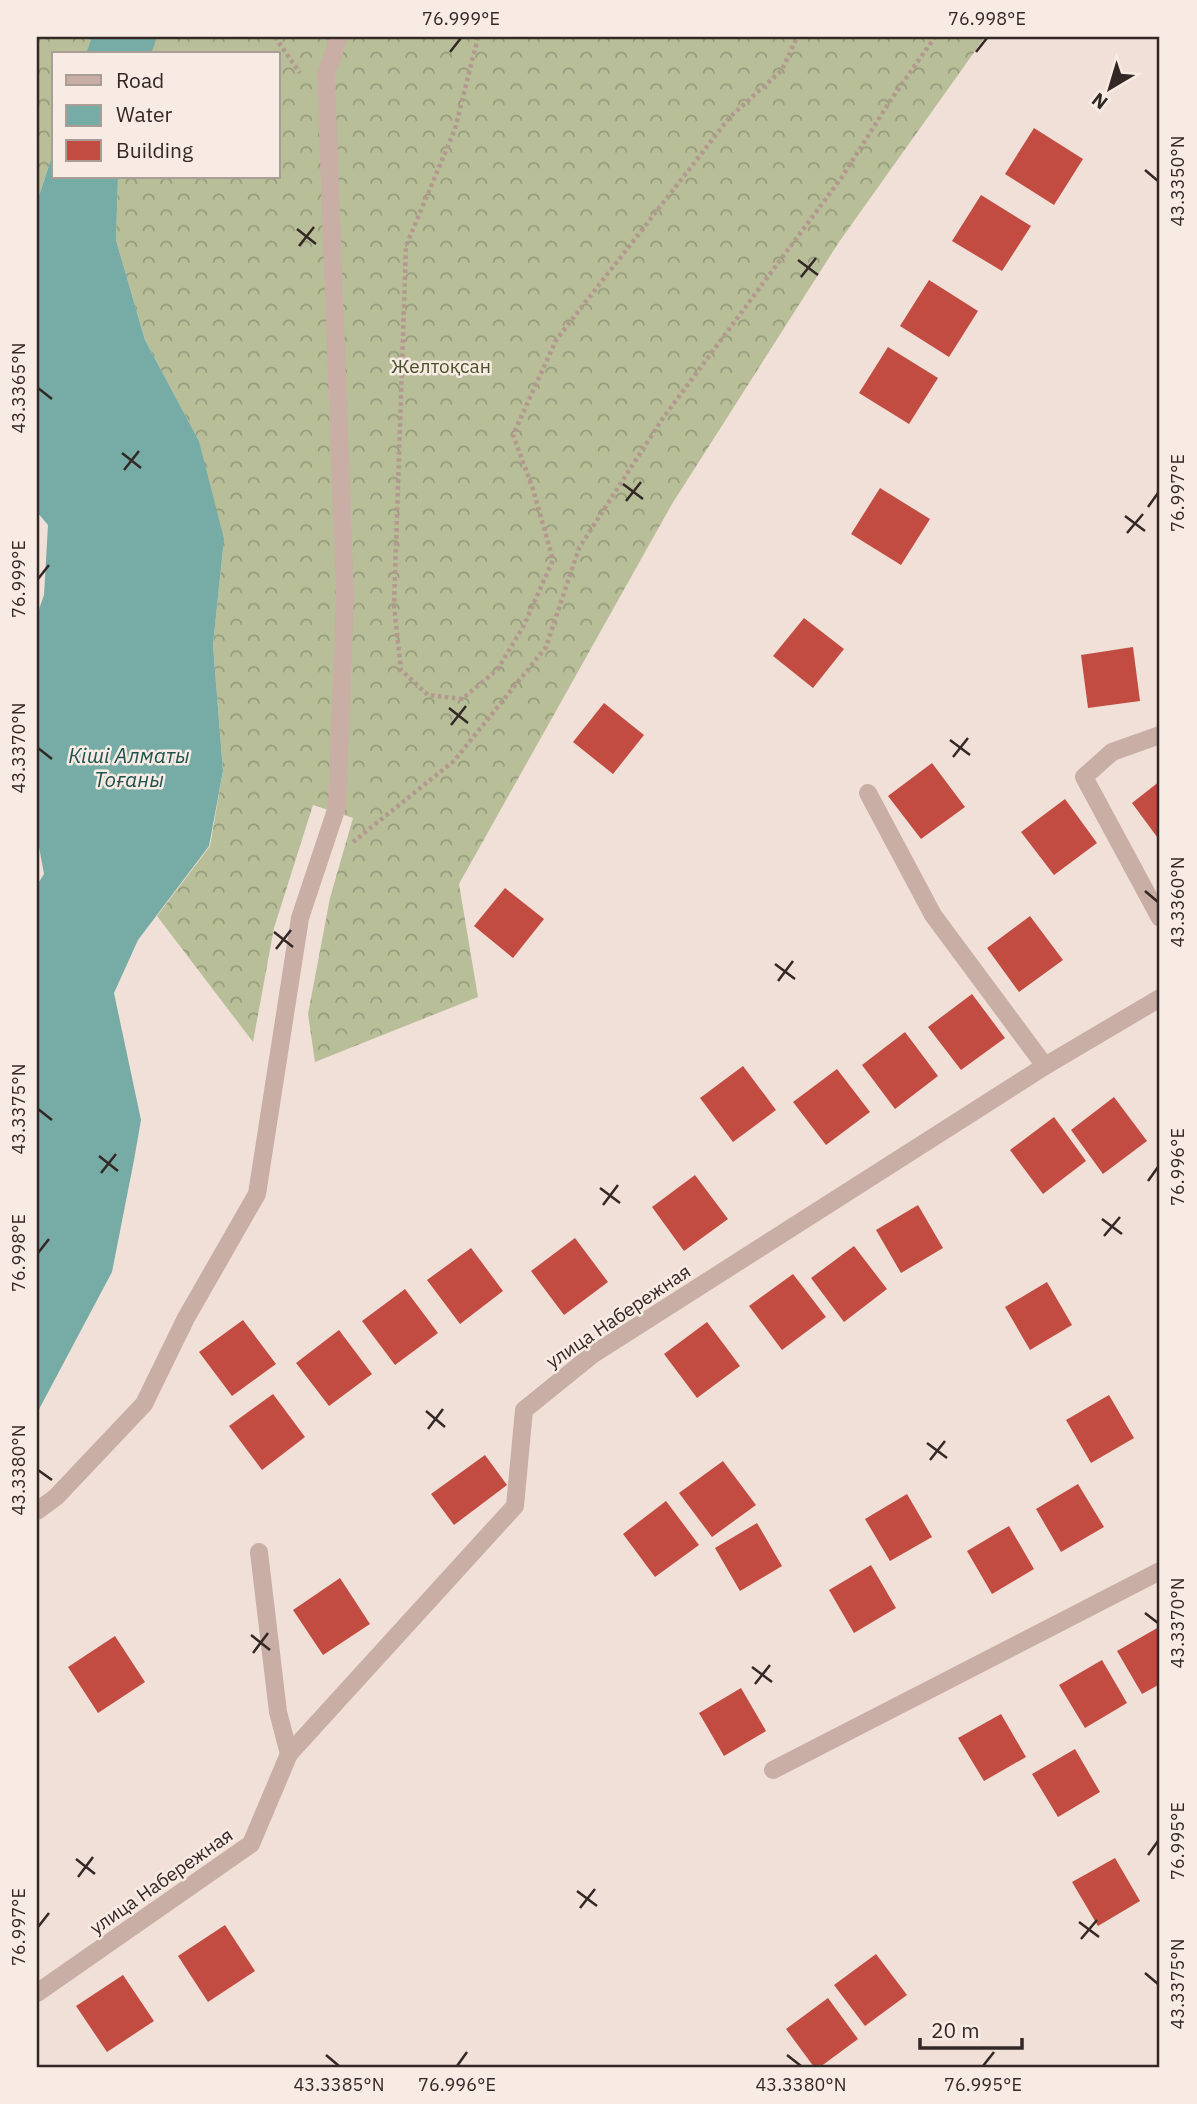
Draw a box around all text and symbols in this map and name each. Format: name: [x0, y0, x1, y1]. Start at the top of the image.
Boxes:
text: 76.999°E: [422, 7, 500, 30]
text: 76.998°E: [948, 7, 1026, 30]
legend: [52, 52, 280, 178]
north arrow: [1074, 52, 1144, 122]
text: Road: [116, 66, 164, 94]
text: N: [1087, 88, 1112, 115]
text: Water: [116, 100, 173, 128]
text: Building: [116, 136, 193, 164]
text: 43.3350°N: [1166, 136, 1189, 226]
text: 43.3365°N: [7, 343, 30, 433]
park label: Желтоқсан: [391, 354, 491, 378]
text: 76.997°E: [1166, 454, 1189, 532]
text: 76.999°E: [7, 540, 30, 618]
text: 43.3370°N: [7, 703, 30, 793]
water label: Кіші Алматы Тоғаны: [68, 741, 190, 793]
text: 43.3360°N: [1166, 857, 1189, 947]
text: 43.3375°N: [7, 1064, 30, 1154]
text: 76.996°E: [1166, 1128, 1189, 1206]
text: 76.998°E: [7, 1214, 30, 1292]
street label: улица Набережная: [541, 1259, 695, 1373]
text: 43.3380°N: [7, 1425, 30, 1515]
text: 43.3370°N: [1166, 1578, 1189, 1668]
text: 76.995°E: [1166, 1802, 1189, 1880]
street label: улица Набережная: [85, 1823, 237, 1939]
text: 76.997°E: [7, 1888, 30, 1966]
text: 43.3375°N: [1166, 1939, 1189, 2029]
scale bar: [920, 2006, 1022, 2050]
text: 20 m: [931, 2016, 980, 2044]
text: 43.3385°N: [294, 2073, 384, 2096]
text: 76.996°E: [418, 2073, 496, 2096]
text: 43.3380°N: [756, 2073, 846, 2096]
text: 76.995°E: [944, 2073, 1022, 2096]

